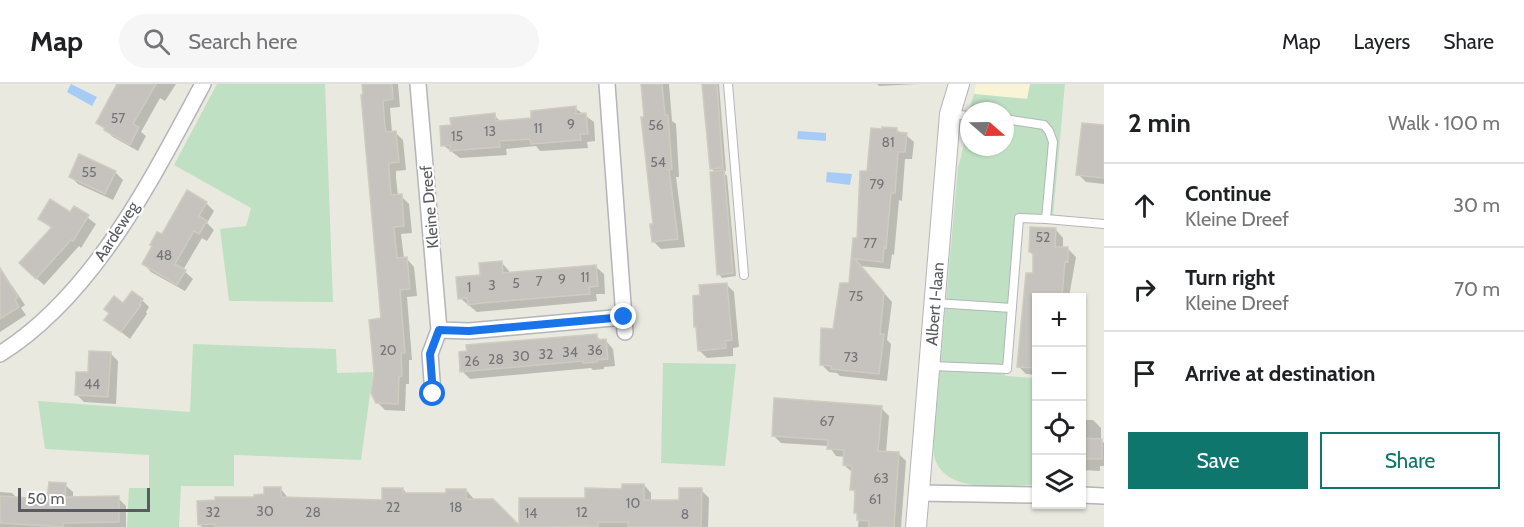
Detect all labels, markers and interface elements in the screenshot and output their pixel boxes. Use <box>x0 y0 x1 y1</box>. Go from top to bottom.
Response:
search box <box>119 14 539 68</box>
text: Map <box>30 24 83 58</box>
icon: search <box>140 25 173 58</box>
text: Search here <box>188 28 297 55</box>
text: Map <box>1282 29 1321 54</box>
text: Layers <box>1354 29 1410 54</box>
text: Share <box>1443 29 1494 54</box>
north arrow <box>960 102 1014 156</box>
text: 2 min <box>1128 107 1191 139</box>
house number: 57 <box>111 109 125 127</box>
text: Walk · 100 m <box>1388 111 1500 135</box>
house number: 9 <box>567 115 575 133</box>
house number: 56 <box>648 116 664 134</box>
house number: 11 <box>533 119 543 137</box>
house number: 13 <box>484 122 496 140</box>
house number: 15 <box>451 127 463 145</box>
house number: 81 <box>881 133 895 151</box>
house number: 54 <box>650 153 666 171</box>
house number: 55 <box>81 163 97 181</box>
street label: Kleine Dreef <box>416 164 443 249</box>
house number: 79 <box>870 175 885 193</box>
text: Continue <box>1185 180 1271 207</box>
icon: ahead <box>1128 189 1161 222</box>
text: 30 m <box>1453 193 1500 217</box>
street label: Aardeweg <box>90 197 143 265</box>
text: Kleine Dreef <box>1185 207 1289 231</box>
house number: 52 <box>1036 228 1050 246</box>
house number: 77 <box>863 234 877 252</box>
house number: 48 <box>156 246 172 264</box>
street label: Albert I-laan <box>922 261 948 346</box>
text: Turn right <box>1185 264 1275 291</box>
house number: 11 <box>580 268 590 286</box>
house number: 9 <box>558 270 566 288</box>
house number: 7 <box>535 272 543 290</box>
icon: right <box>1128 273 1161 306</box>
house number: 5 <box>512 274 520 292</box>
house number: 3 <box>488 276 496 294</box>
text: 70 m <box>1454 277 1500 301</box>
house number: 1 <box>467 278 471 296</box>
house number: 75 <box>849 287 863 305</box>
text: Kleine Dreef <box>1185 291 1289 315</box>
map controls <box>1032 293 1086 509</box>
button: + <box>1032 293 1086 347</box>
route end <box>610 303 636 329</box>
house number: 20 <box>379 341 397 359</box>
house number: 36 <box>587 341 603 359</box>
house number: 34 <box>562 343 578 361</box>
house number: 32 <box>539 345 553 363</box>
house number: 30 <box>512 347 530 365</box>
button: − <box>1032 347 1086 401</box>
house number: 73 <box>844 348 858 366</box>
house number: 28 <box>488 350 504 368</box>
house number: 26 <box>464 352 480 370</box>
icon: arrive <box>1128 357 1161 390</box>
text: Arrive at destination <box>1185 360 1375 387</box>
house number: 44 <box>84 375 100 393</box>
route start <box>419 380 445 406</box>
button: locate <box>1032 401 1086 455</box>
house number: 67 <box>820 412 834 430</box>
button: Save <box>1128 432 1308 489</box>
button: Share <box>1320 432 1500 489</box>
button: layers <box>1032 455 1086 509</box>
house number: 63 <box>873 469 889 487</box>
scale bar <box>18 485 150 512</box>
text: 50 m <box>27 489 64 508</box>
house number: 61 <box>869 490 881 508</box>
house number: 10 <box>626 494 640 512</box>
house number: 22 <box>386 498 400 516</box>
house number: 18 <box>449 498 463 516</box>
house number: 30 <box>256 502 274 520</box>
house number: 32 <box>206 503 220 521</box>
house number: 28 <box>305 503 321 521</box>
house number: 12 <box>576 503 588 521</box>
house number: 14 <box>525 504 537 522</box>
house number: 8 <box>681 505 689 523</box>

